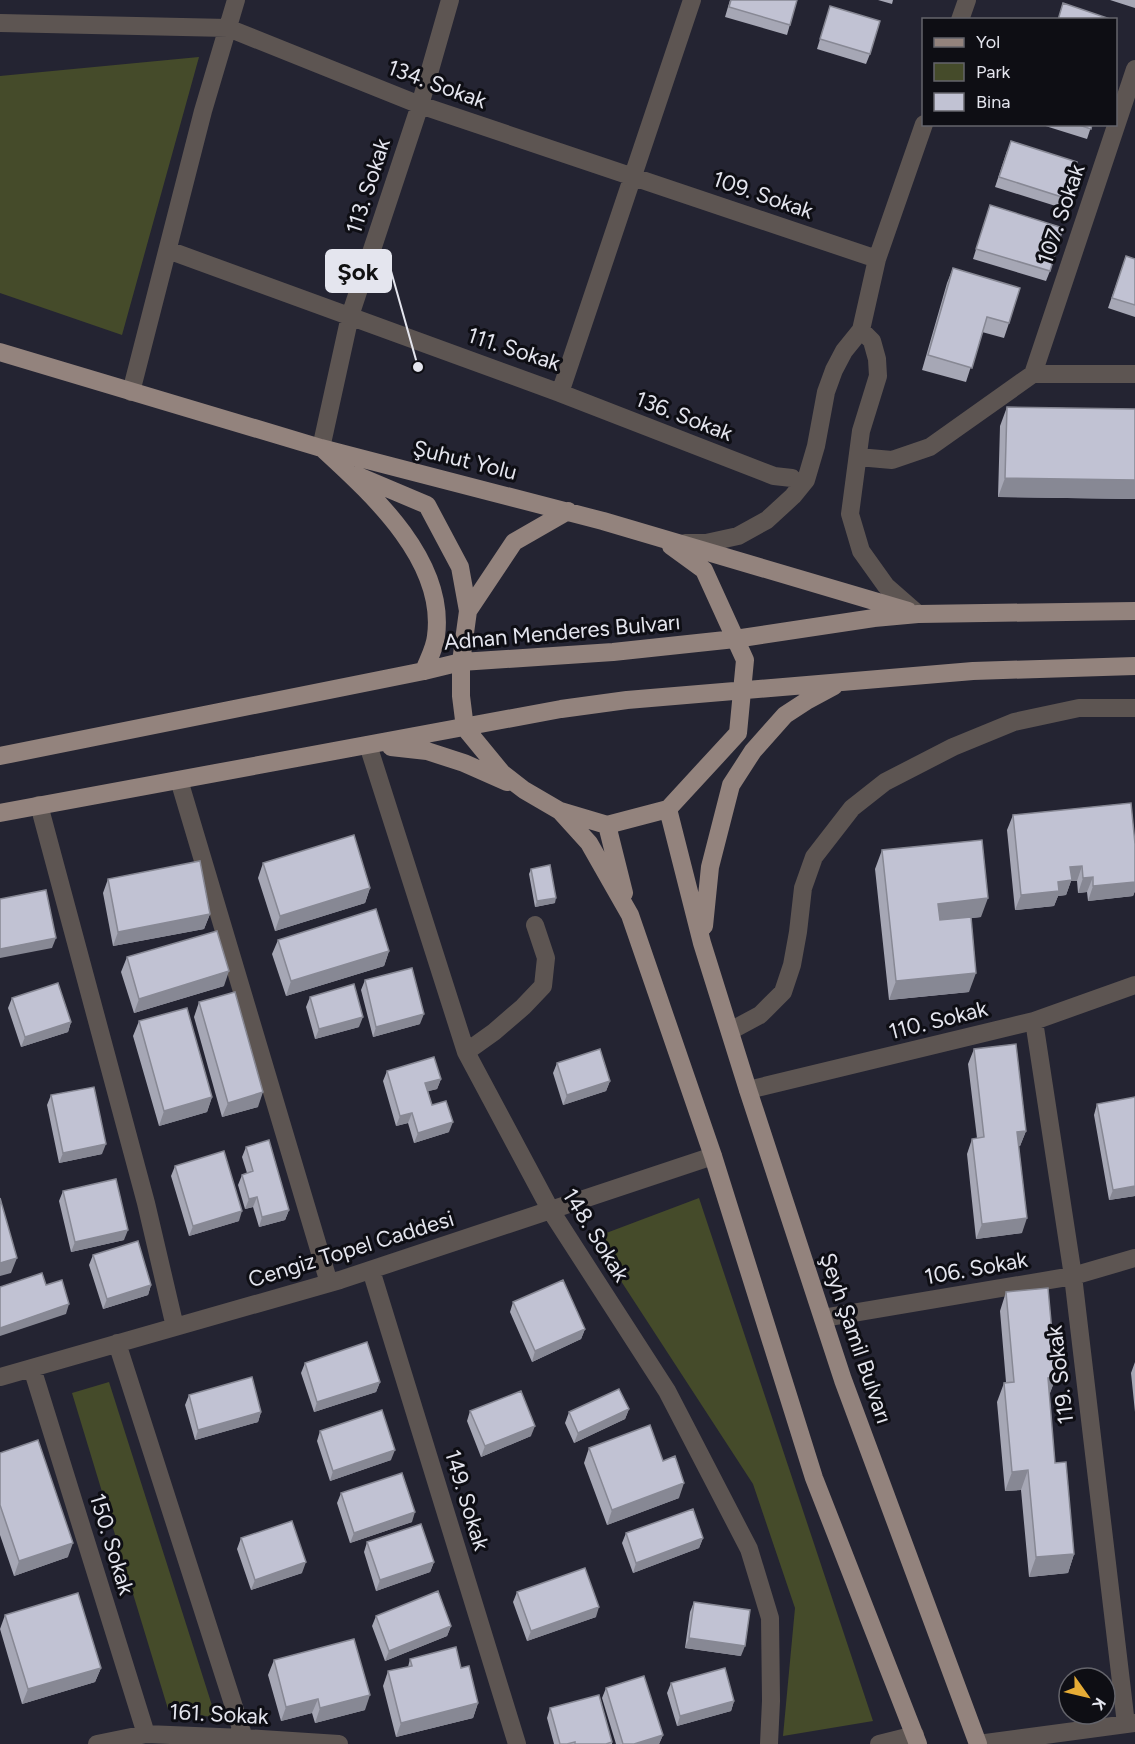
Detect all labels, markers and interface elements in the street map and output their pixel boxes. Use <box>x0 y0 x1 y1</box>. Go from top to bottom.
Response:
legend <box>922 18 1117 126</box>
text: Yol <box>976 31 1000 53</box>
street label: 134. Sokak <box>384 54 490 114</box>
text: Park <box>976 61 1011 83</box>
text: Bina <box>976 91 1010 113</box>
street label: 113. Sokak <box>340 135 396 237</box>
street label: 107. Sokak <box>1031 160 1091 267</box>
street label: 109. Sokak <box>709 165 817 225</box>
callout: Şok <box>326 250 391 292</box>
text: Şok <box>337 257 379 286</box>
street label: 111. Sokak <box>464 321 564 377</box>
street label: 136. Sokak <box>631 385 737 447</box>
street label: Şuhut Yolu <box>410 434 520 486</box>
street label: Adnan Menderes Bulvarı <box>443 608 681 656</box>
street label: 110. Sokak <box>886 995 991 1045</box>
street label: 148. Sokak <box>557 1183 635 1287</box>
street label: Cengiz Topel Caddesi <box>245 1205 457 1293</box>
street label: 106. Sokak <box>922 1246 1030 1290</box>
street label: Şeyh Şamil Bulvarı <box>814 1249 898 1427</box>
street label: 119. Sokak <box>1041 1324 1079 1426</box>
street label: 149. Sokak <box>439 1446 495 1554</box>
street label: 150. Sokak <box>84 1490 140 1598</box>
north arrow <box>1057 1666 1117 1726</box>
text: K <box>1088 1694 1110 1714</box>
street label: 161. Sokak <box>169 1698 270 1730</box>

